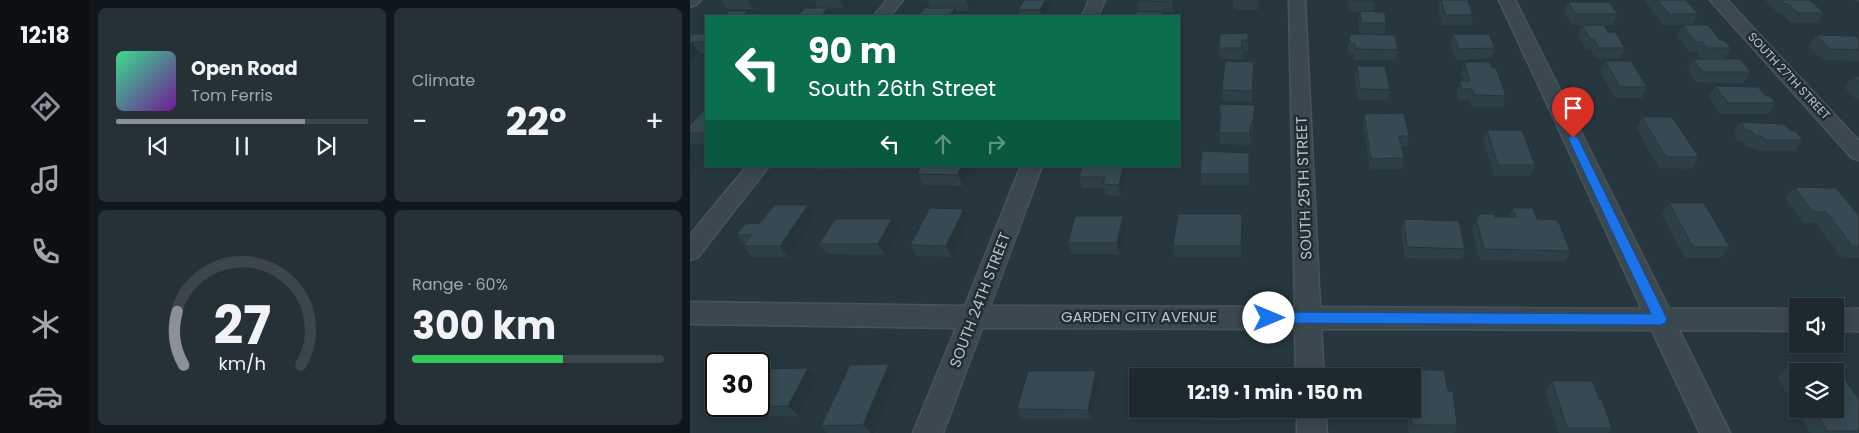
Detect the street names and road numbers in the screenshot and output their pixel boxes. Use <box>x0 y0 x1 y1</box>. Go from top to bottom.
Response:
street label: SOUTH 27TH STREET <box>1744 28 1835 123</box>
street label: SOUTH 25TH STREET <box>1291 116 1316 260</box>
street label: SOUTH 24TH STREET <box>944 229 1015 370</box>
street label: GARDEN CITY AVENUE <box>1061 306 1217 327</box>

